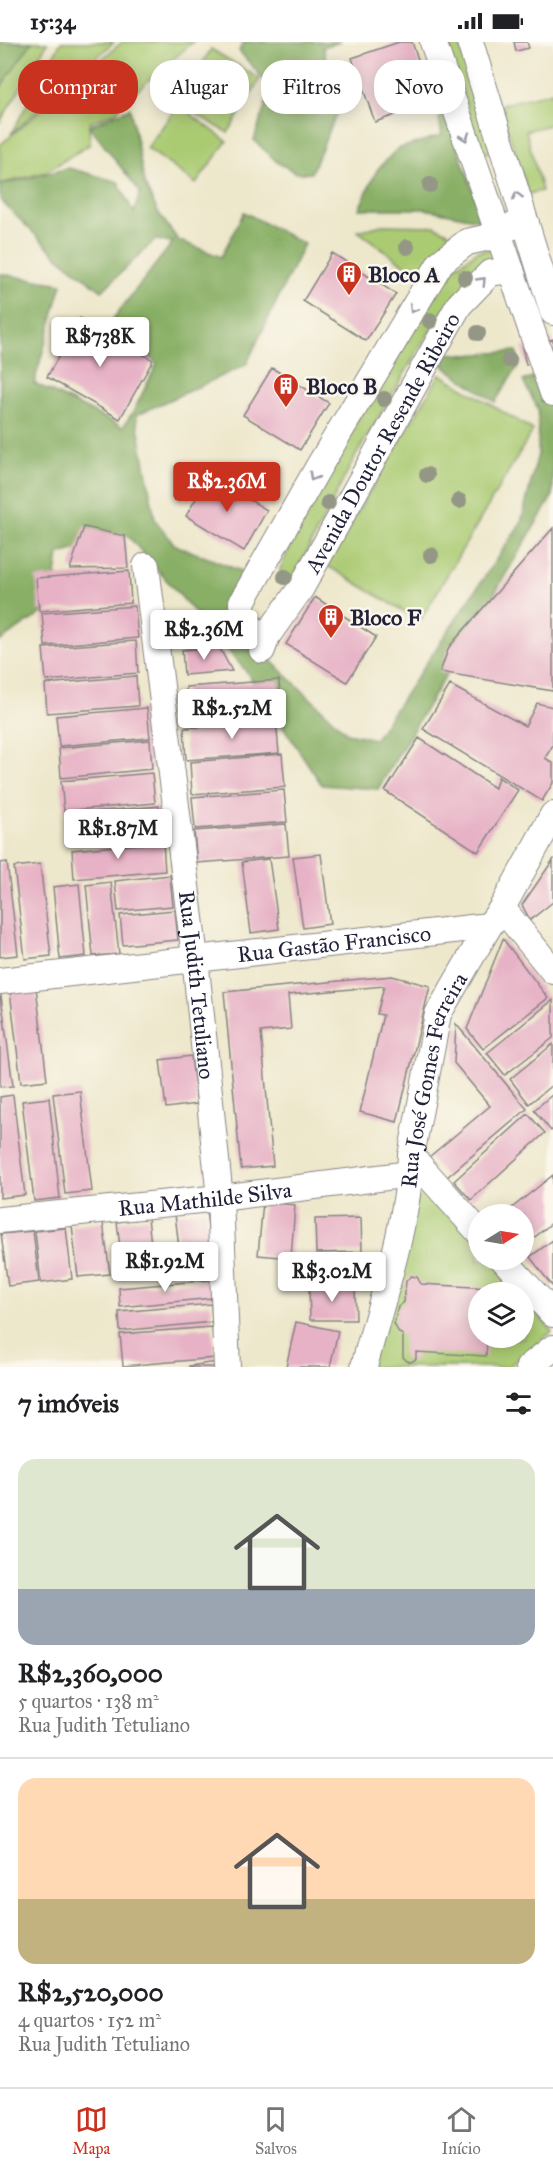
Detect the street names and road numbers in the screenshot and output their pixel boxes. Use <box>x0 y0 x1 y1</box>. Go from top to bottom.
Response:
street label: Avenida Doutor Resende Ribeiro <box>298 308 466 579</box>
street label: Rua Judith Tetuliano <box>173 889 221 1080</box>
street label: Rua Gastão Francisco <box>236 919 432 968</box>
street label: Rua José Gomes Ferreira <box>395 967 473 1189</box>
street label: Rua Mathilde Silva <box>117 1175 294 1222</box>

